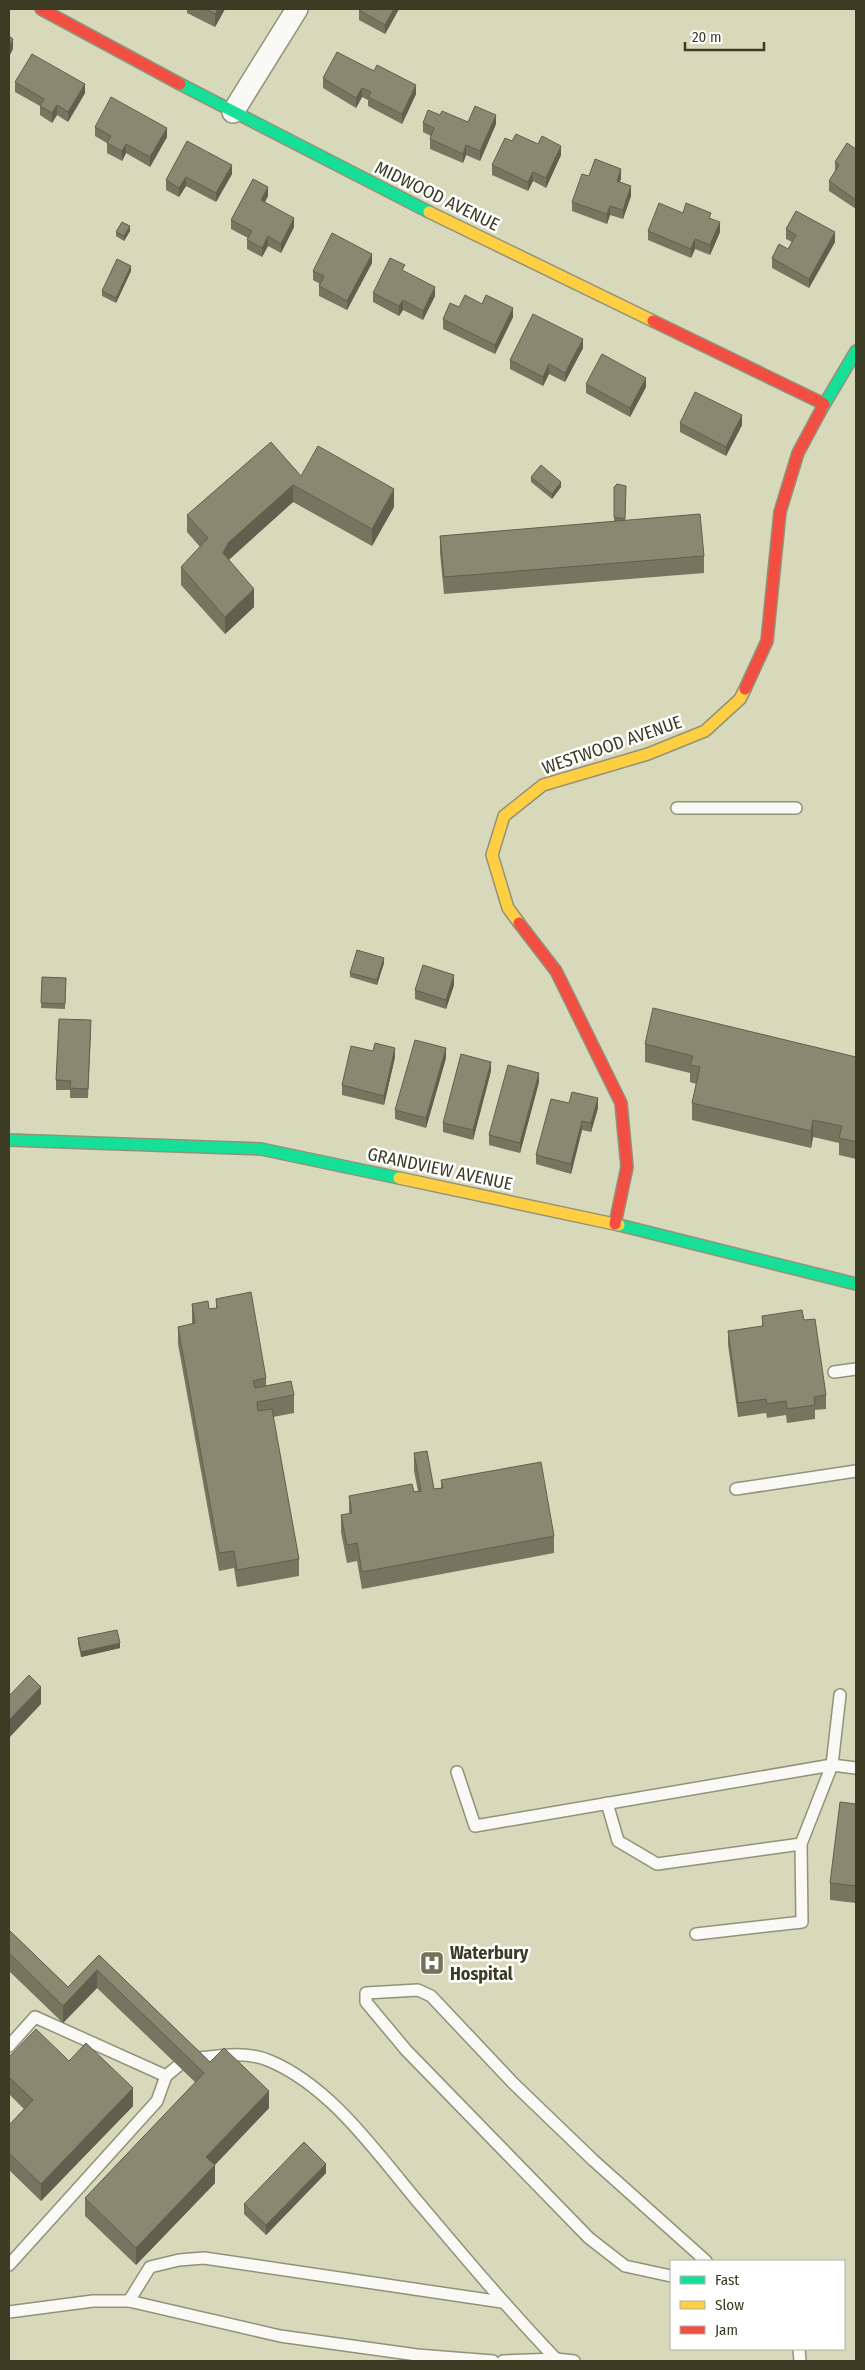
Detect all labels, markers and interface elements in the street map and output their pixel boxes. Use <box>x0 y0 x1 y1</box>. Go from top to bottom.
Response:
scale bar <box>685 20 764 52</box>
text: 20 m <box>692 28 722 46</box>
street label: MIDWOOD AVENUE <box>371 156 503 236</box>
street label: WESTWOOD AVENUE <box>539 711 685 779</box>
street label: GRANDVIEW AVENUE <box>365 1143 515 1195</box>
place label: Waterbury Hospital <box>450 1942 529 1985</box>
hospital icon: Waterbury Hospital <box>419 1950 445 1976</box>
legend <box>670 2260 845 2350</box>
text: Fast <box>715 2271 739 2289</box>
text: Slow <box>715 2296 744 2314</box>
text: Jam <box>715 2321 738 2339</box>

